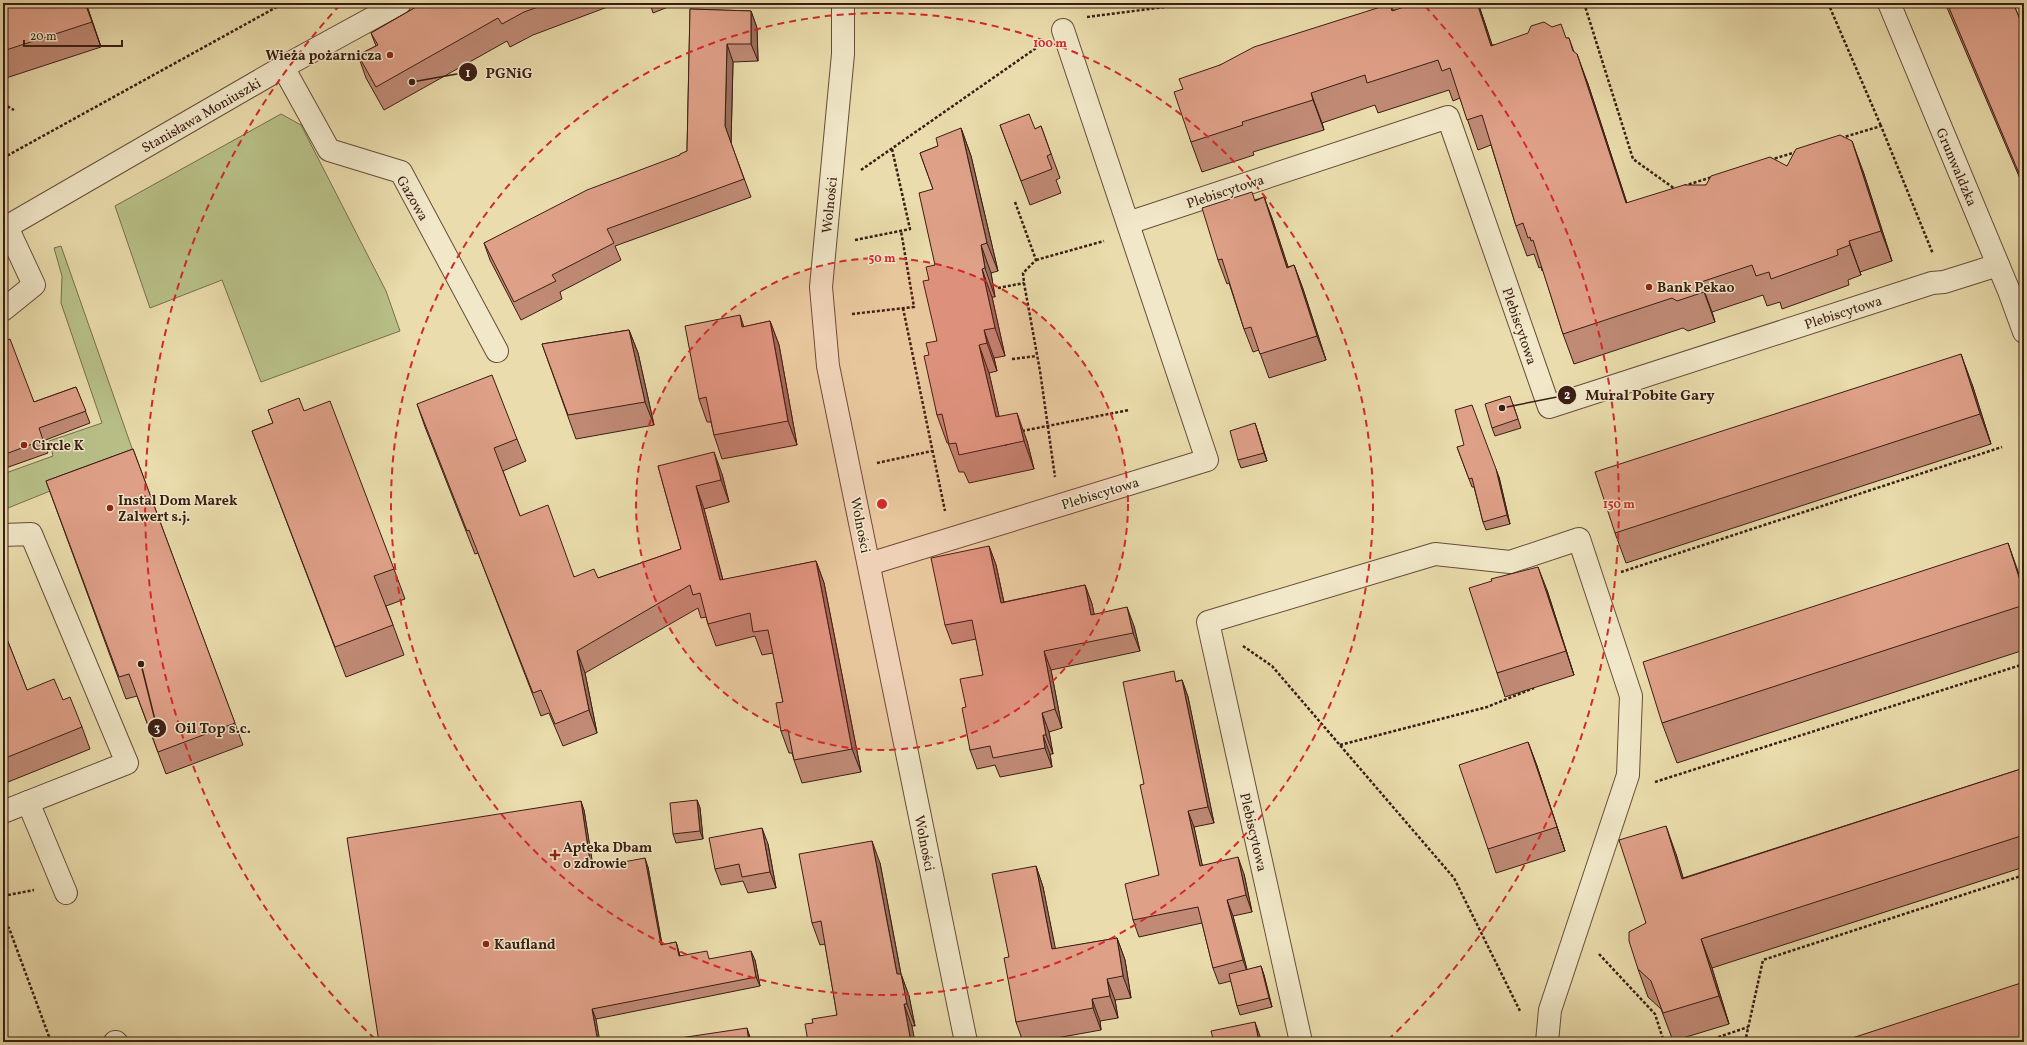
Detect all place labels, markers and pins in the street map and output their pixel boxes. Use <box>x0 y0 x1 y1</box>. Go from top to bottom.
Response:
place label: Wieża pożarnicza <box>266 47 382 66</box>
marker: Wieża pożarnicza <box>385 50 395 60</box>
callout: PGNiG <box>458 59 541 86</box>
place label: Bank Pekao <box>1657 279 1735 298</box>
marker: Bank Pekao <box>1644 282 1654 292</box>
callout: Mural Pobite Gary <box>1557 382 1723 409</box>
place label: Circle K <box>32 437 84 456</box>
marker: Circle K <box>19 440 29 450</box>
place label: Instal Dom Marek Zalwert s.j. <box>118 492 238 527</box>
centre of rings <box>875 497 889 511</box>
marker: Instal Dom Marek Zalwert s.j. <box>105 503 115 513</box>
callout: Oil Top s.c. <box>147 714 259 741</box>
place label: Apteka Dbam o zdrowie <box>563 839 653 874</box>
marker: Apteka Dbam o zdrowie <box>550 850 560 860</box>
place label: Kaufland <box>494 936 556 955</box>
marker: Kaufland <box>481 939 491 949</box>

